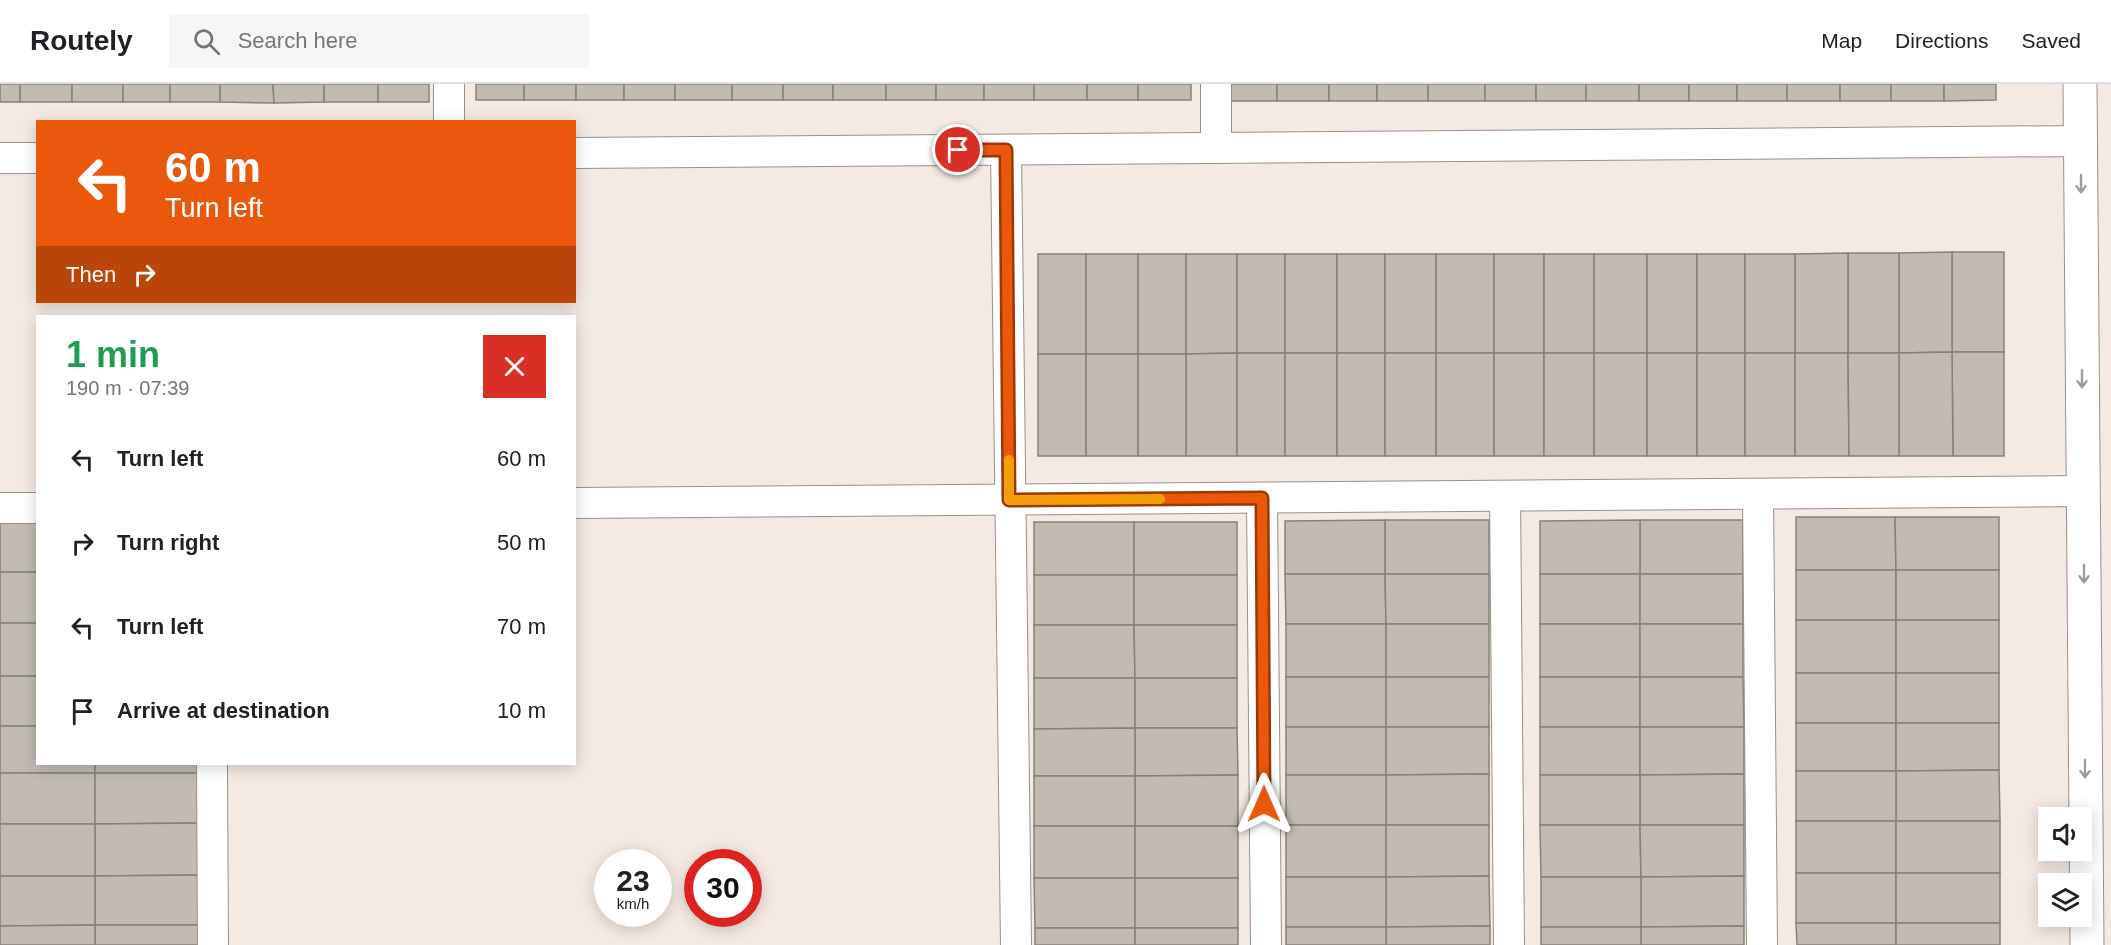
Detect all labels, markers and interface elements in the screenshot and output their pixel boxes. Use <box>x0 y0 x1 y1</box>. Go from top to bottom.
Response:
search box <box>169 14 589 68</box>
text: Routely <box>30 25 133 56</box>
icon: search <box>190 25 223 58</box>
text: Search here <box>238 28 358 53</box>
text: Map <box>1821 29 1862 52</box>
text: Directions <box>1895 29 1988 52</box>
text: Saved <box>2021 29 2081 52</box>
pin <box>932 124 983 175</box>
icon: arrive <box>941 133 974 166</box>
icon: left <box>66 144 144 222</box>
text: 60 m <box>165 144 261 191</box>
one-way arrow <box>2075 174 2087 194</box>
text: Turn left <box>165 193 263 223</box>
icon: right <box>128 258 161 291</box>
text: Then <box>66 262 116 287</box>
text: 1 min <box>66 334 160 375</box>
button: close <box>483 335 546 398</box>
one-way arrow <box>2076 369 2088 389</box>
text: 190 m · 07:39 <box>66 377 189 399</box>
icon: left <box>66 443 99 476</box>
text: Turn left <box>117 446 203 471</box>
text: 60 m <box>497 446 546 471</box>
icon: right <box>66 527 99 560</box>
text: Turn right <box>117 530 219 555</box>
text: 50 m <box>497 530 546 555</box>
one-way arrow <box>2078 564 2090 584</box>
icon: left <box>66 611 99 644</box>
text: Turn left <box>117 614 203 639</box>
text: 70 m <box>497 614 546 639</box>
icon: arrive <box>66 695 99 728</box>
text: Arrive at destination <box>117 698 330 723</box>
text: 10 m <box>497 698 546 723</box>
one-way arrow <box>2079 759 2091 779</box>
position arrow <box>1232 772 1296 836</box>
map controls <box>2038 807 2092 927</box>
button: sound <box>2038 807 2092 861</box>
speed limit sign: 30 <box>684 849 762 927</box>
text: 23 <box>616 864 650 897</box>
button: layers <box>2038 873 2092 927</box>
text: km/h <box>617 895 649 912</box>

